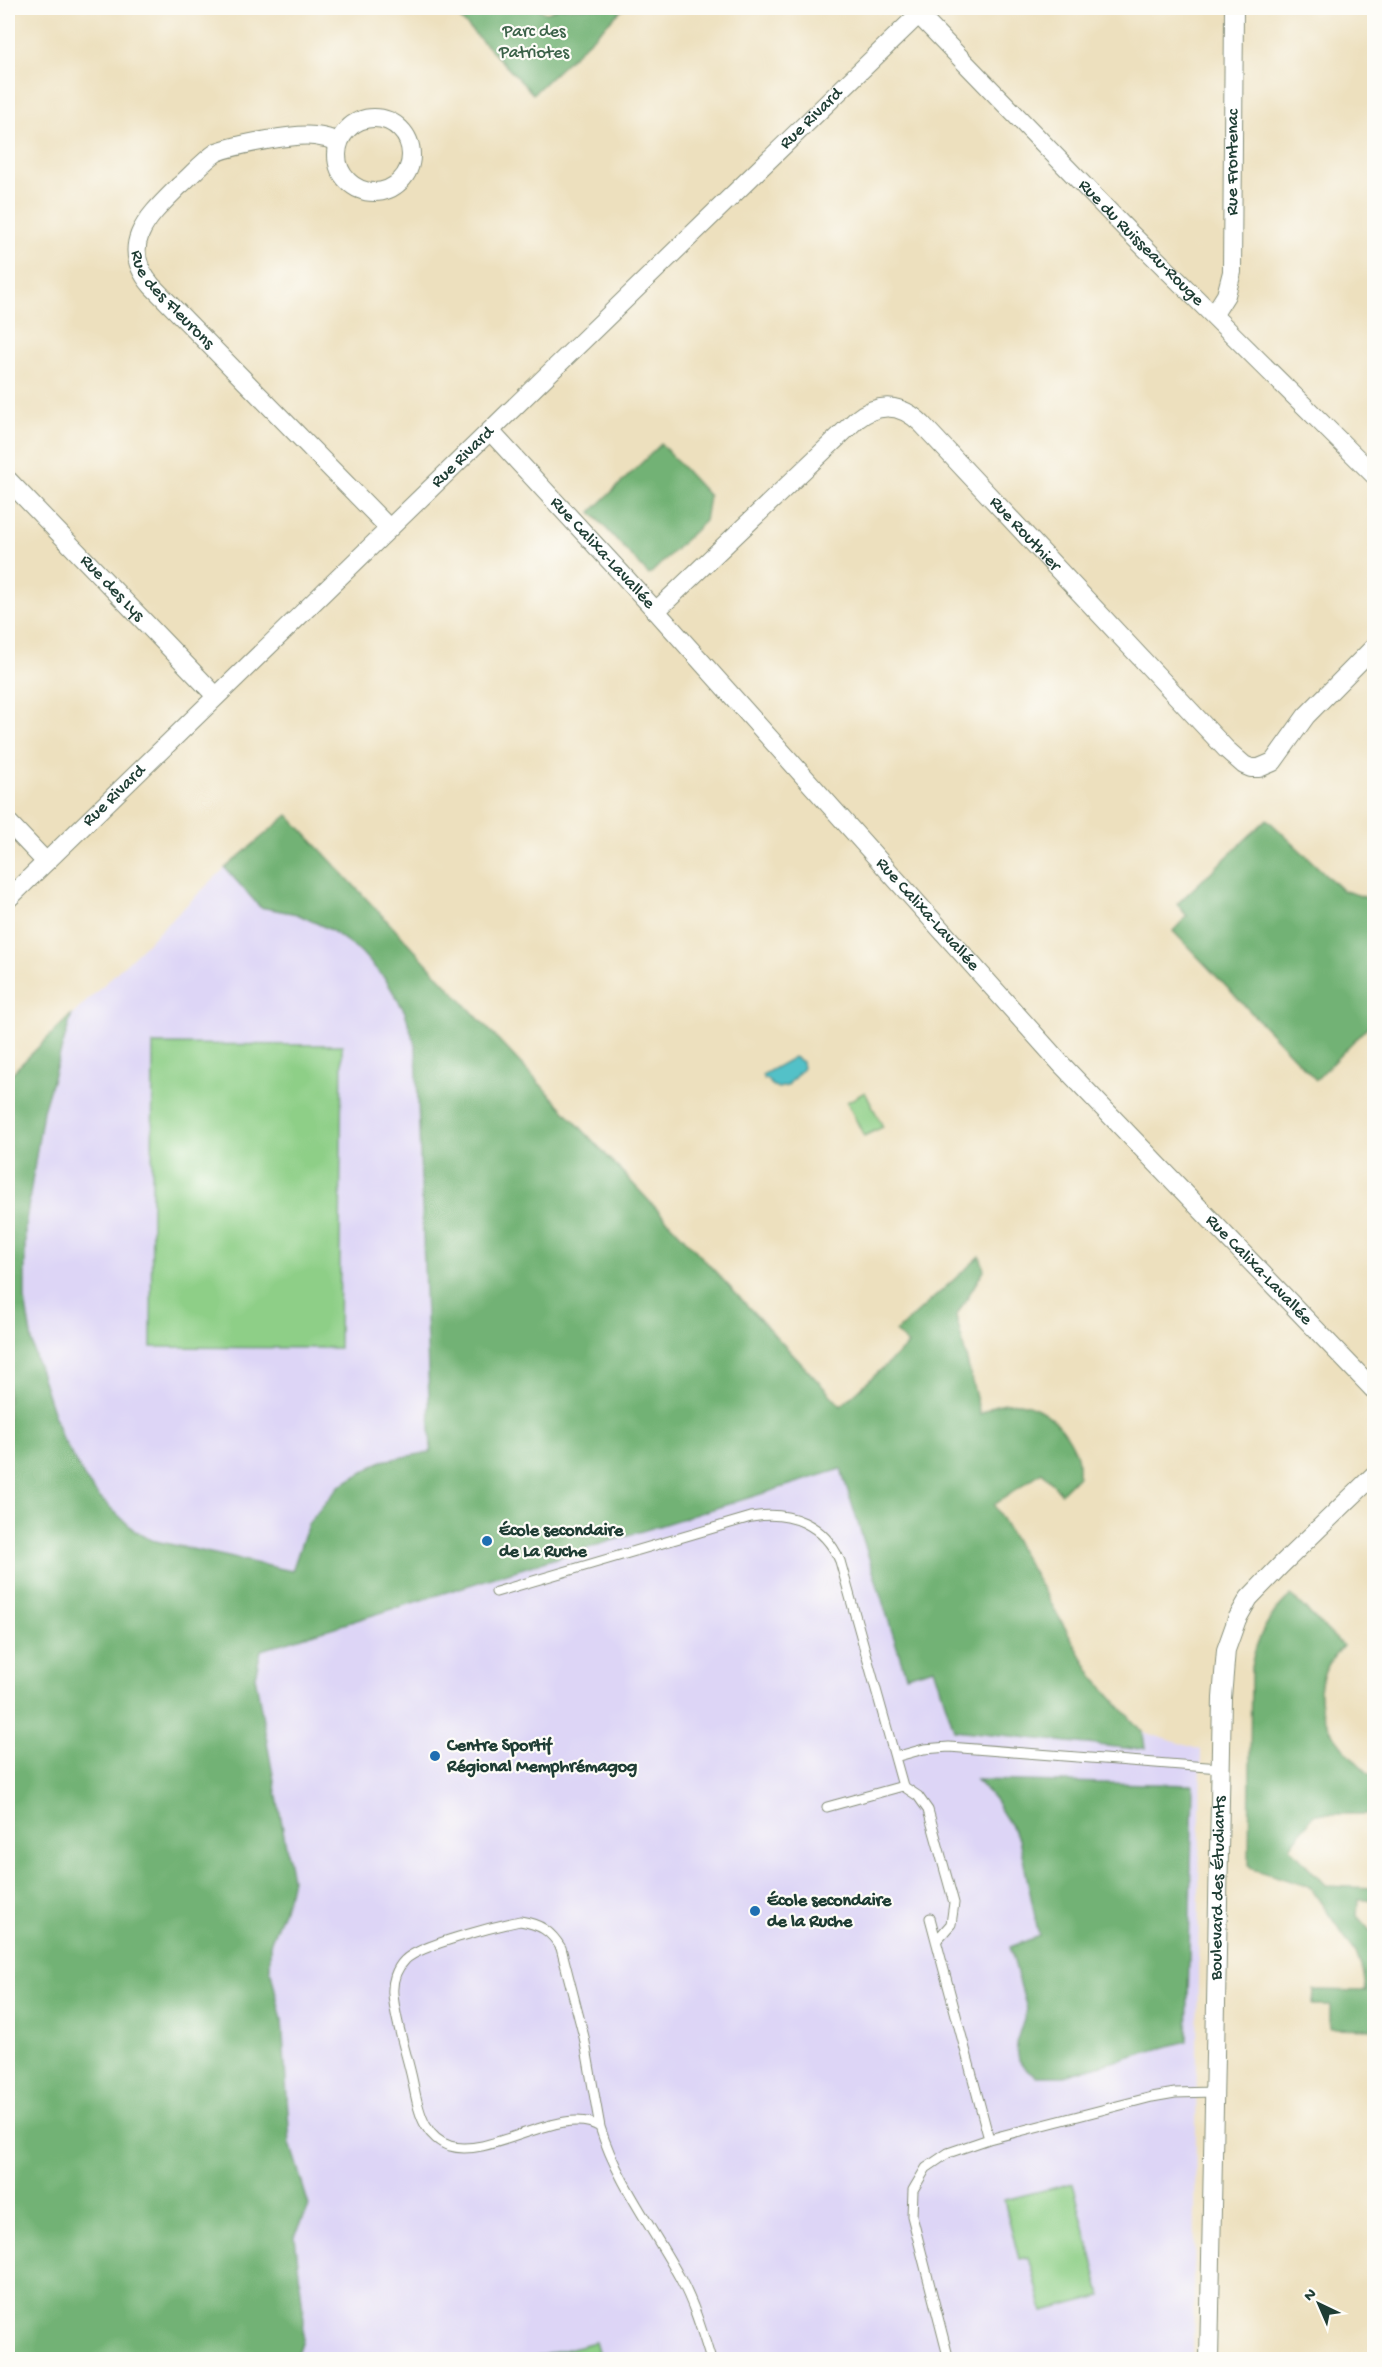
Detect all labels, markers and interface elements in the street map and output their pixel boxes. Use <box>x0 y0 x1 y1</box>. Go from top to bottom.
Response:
park label: Parc des Patriotes <box>498 22 570 64</box>
street label: Rue Rivard <box>775 82 848 154</box>
street label: Rue Frontenac <box>1222 108 1244 215</box>
street label: Rue du Ruisseau-Rouge <box>1074 175 1209 311</box>
street label: Rue des Fleurons <box>126 249 220 355</box>
street label: Rue Rivard <box>427 421 500 493</box>
street label: Rue Routhier <box>985 492 1066 577</box>
street label: Rue Calixa-Lavallée <box>546 493 660 614</box>
street label: Rue des Lys <box>75 550 150 627</box>
street label: Rue Rivard <box>78 760 151 831</box>
street label: Rue Calixa-Lavallée <box>871 853 984 976</box>
street label: Rue Calixa-Lavallée <box>1201 1210 1317 1330</box>
place label: École secondaire de La Ruche <box>499 1520 624 1563</box>
marker: École secondaire de La Ruche <box>480 1534 494 1548</box>
place label: Centre Sportif Régional Memphrémagog <box>446 1736 637 1778</box>
marker: Centre Sportif Régional Memphrémagog <box>428 1749 442 1763</box>
street label: Boulevard des Étudiants <box>1206 1794 1231 1981</box>
place label: École secondaire de la Ruche <box>767 1890 892 1933</box>
marker: École secondaire de la Ruche <box>748 1904 762 1918</box>
north arrow <box>1289 2274 1349 2334</box>
text: N <box>1301 2285 1322 2306</box>

